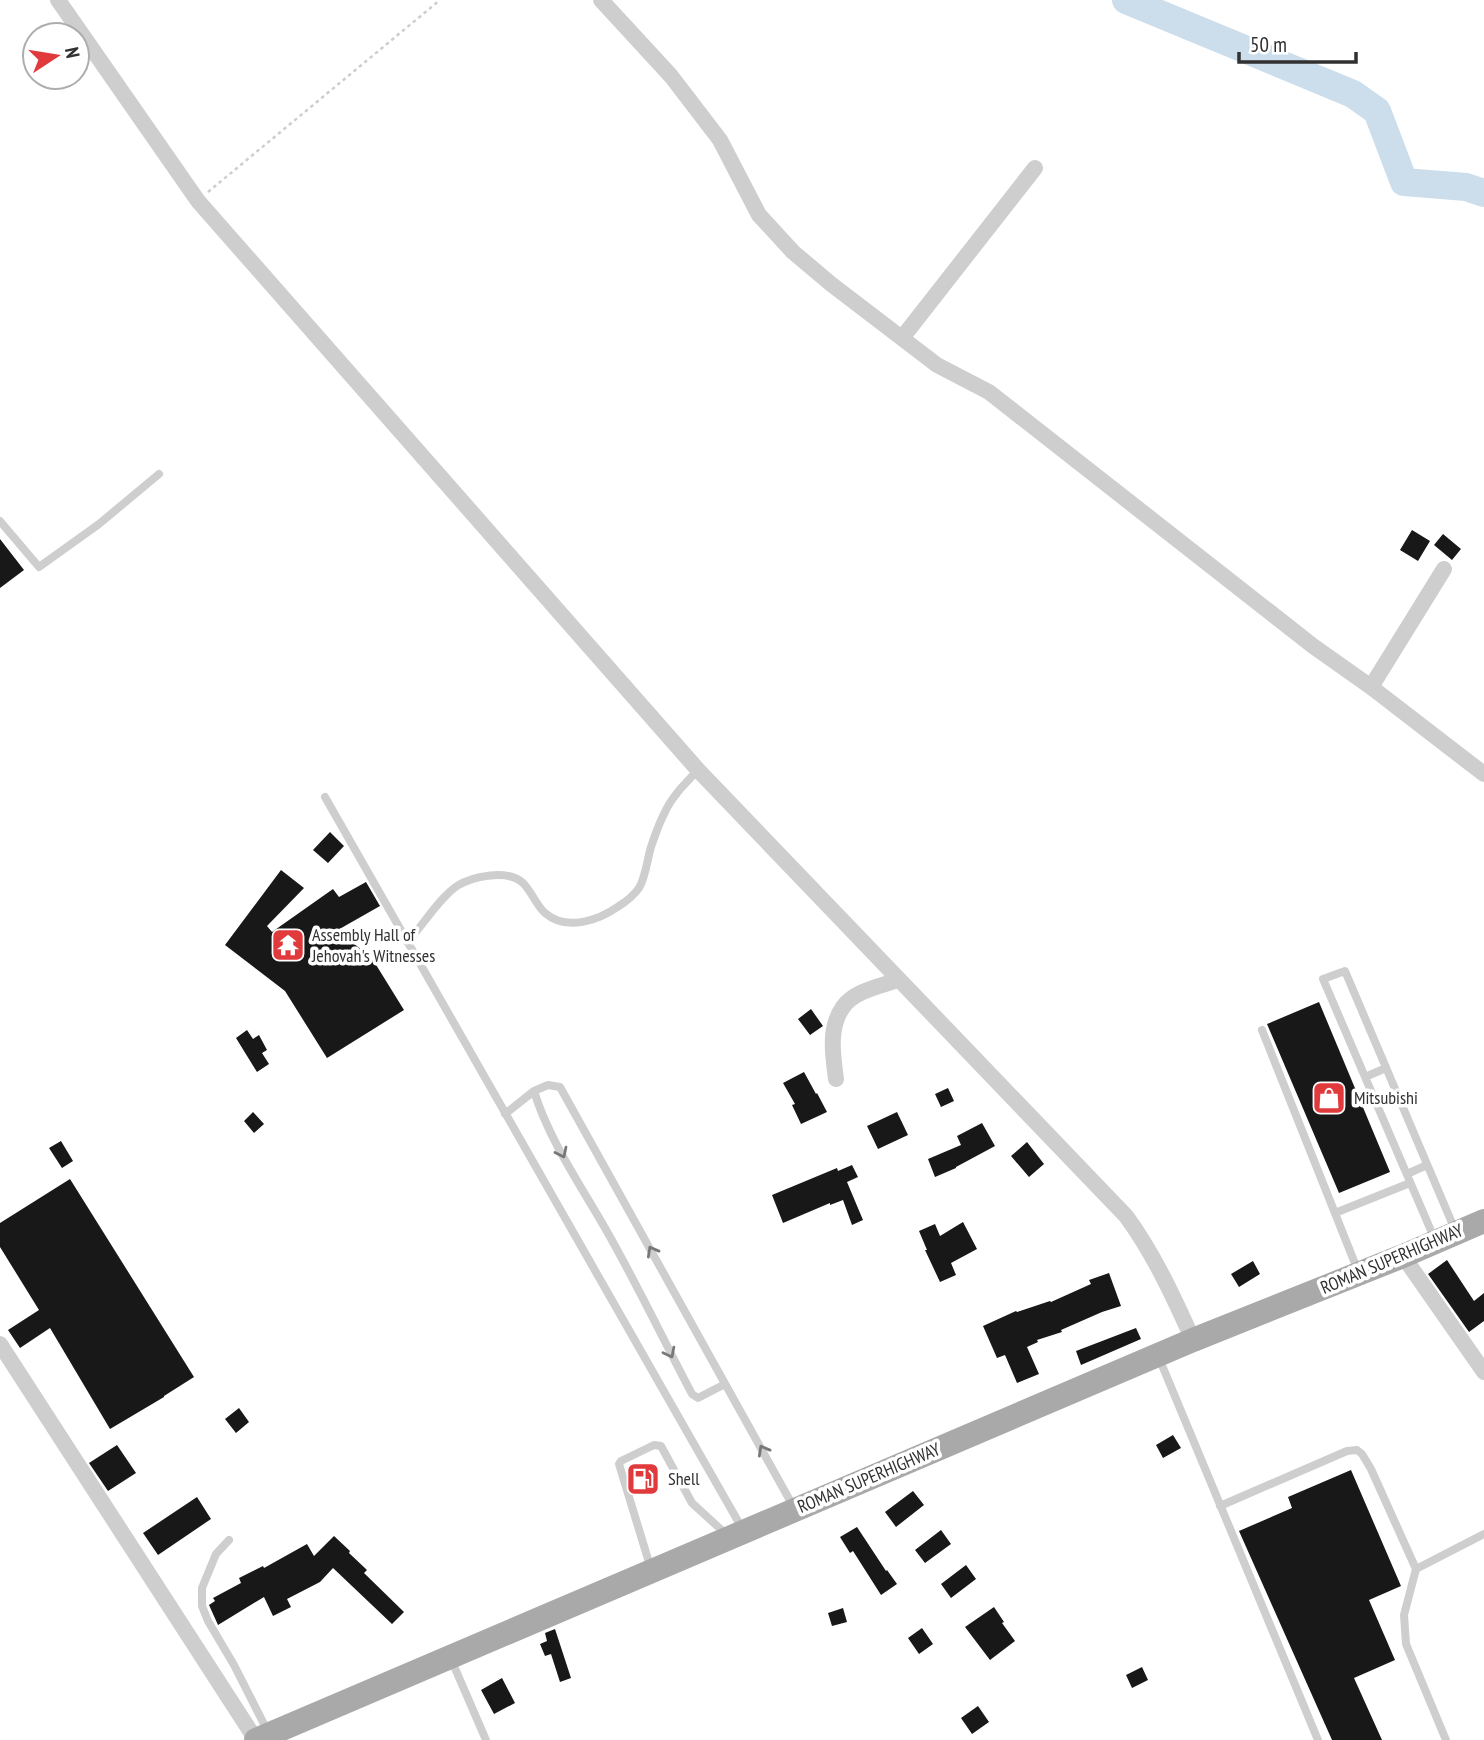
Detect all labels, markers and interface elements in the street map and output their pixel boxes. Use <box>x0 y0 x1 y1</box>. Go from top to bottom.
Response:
north arrow <box>21 21 91 91</box>
scale bar <box>1239 21 1356 65</box>
text: 50 m <box>1250 31 1287 58</box>
text: N <box>60 45 85 60</box>
place label: Assembly Hall of Jehovah's Witnesses <box>311 923 435 967</box>
temple icon: Assembly Hall of Jehovah's Witnesses <box>269 926 307 964</box>
shop icon: Mitsubishi <box>1310 1079 1348 1117</box>
place label: Mitsubishi <box>1354 1086 1418 1109</box>
one-way arrow <box>554 1146 568 1158</box>
street label: ROMAN SUPERHIGHWAY <box>1317 1218 1467 1299</box>
one-way arrow <box>647 1246 660 1259</box>
one-way arrow <box>662 1346 676 1358</box>
street label: ROMAN SUPERHIGHWAY <box>794 1437 944 1518</box>
one-way arrow <box>758 1444 771 1457</box>
fuel station icon: Shell <box>624 1460 662 1498</box>
place label: Shell <box>668 1467 700 1490</box>

